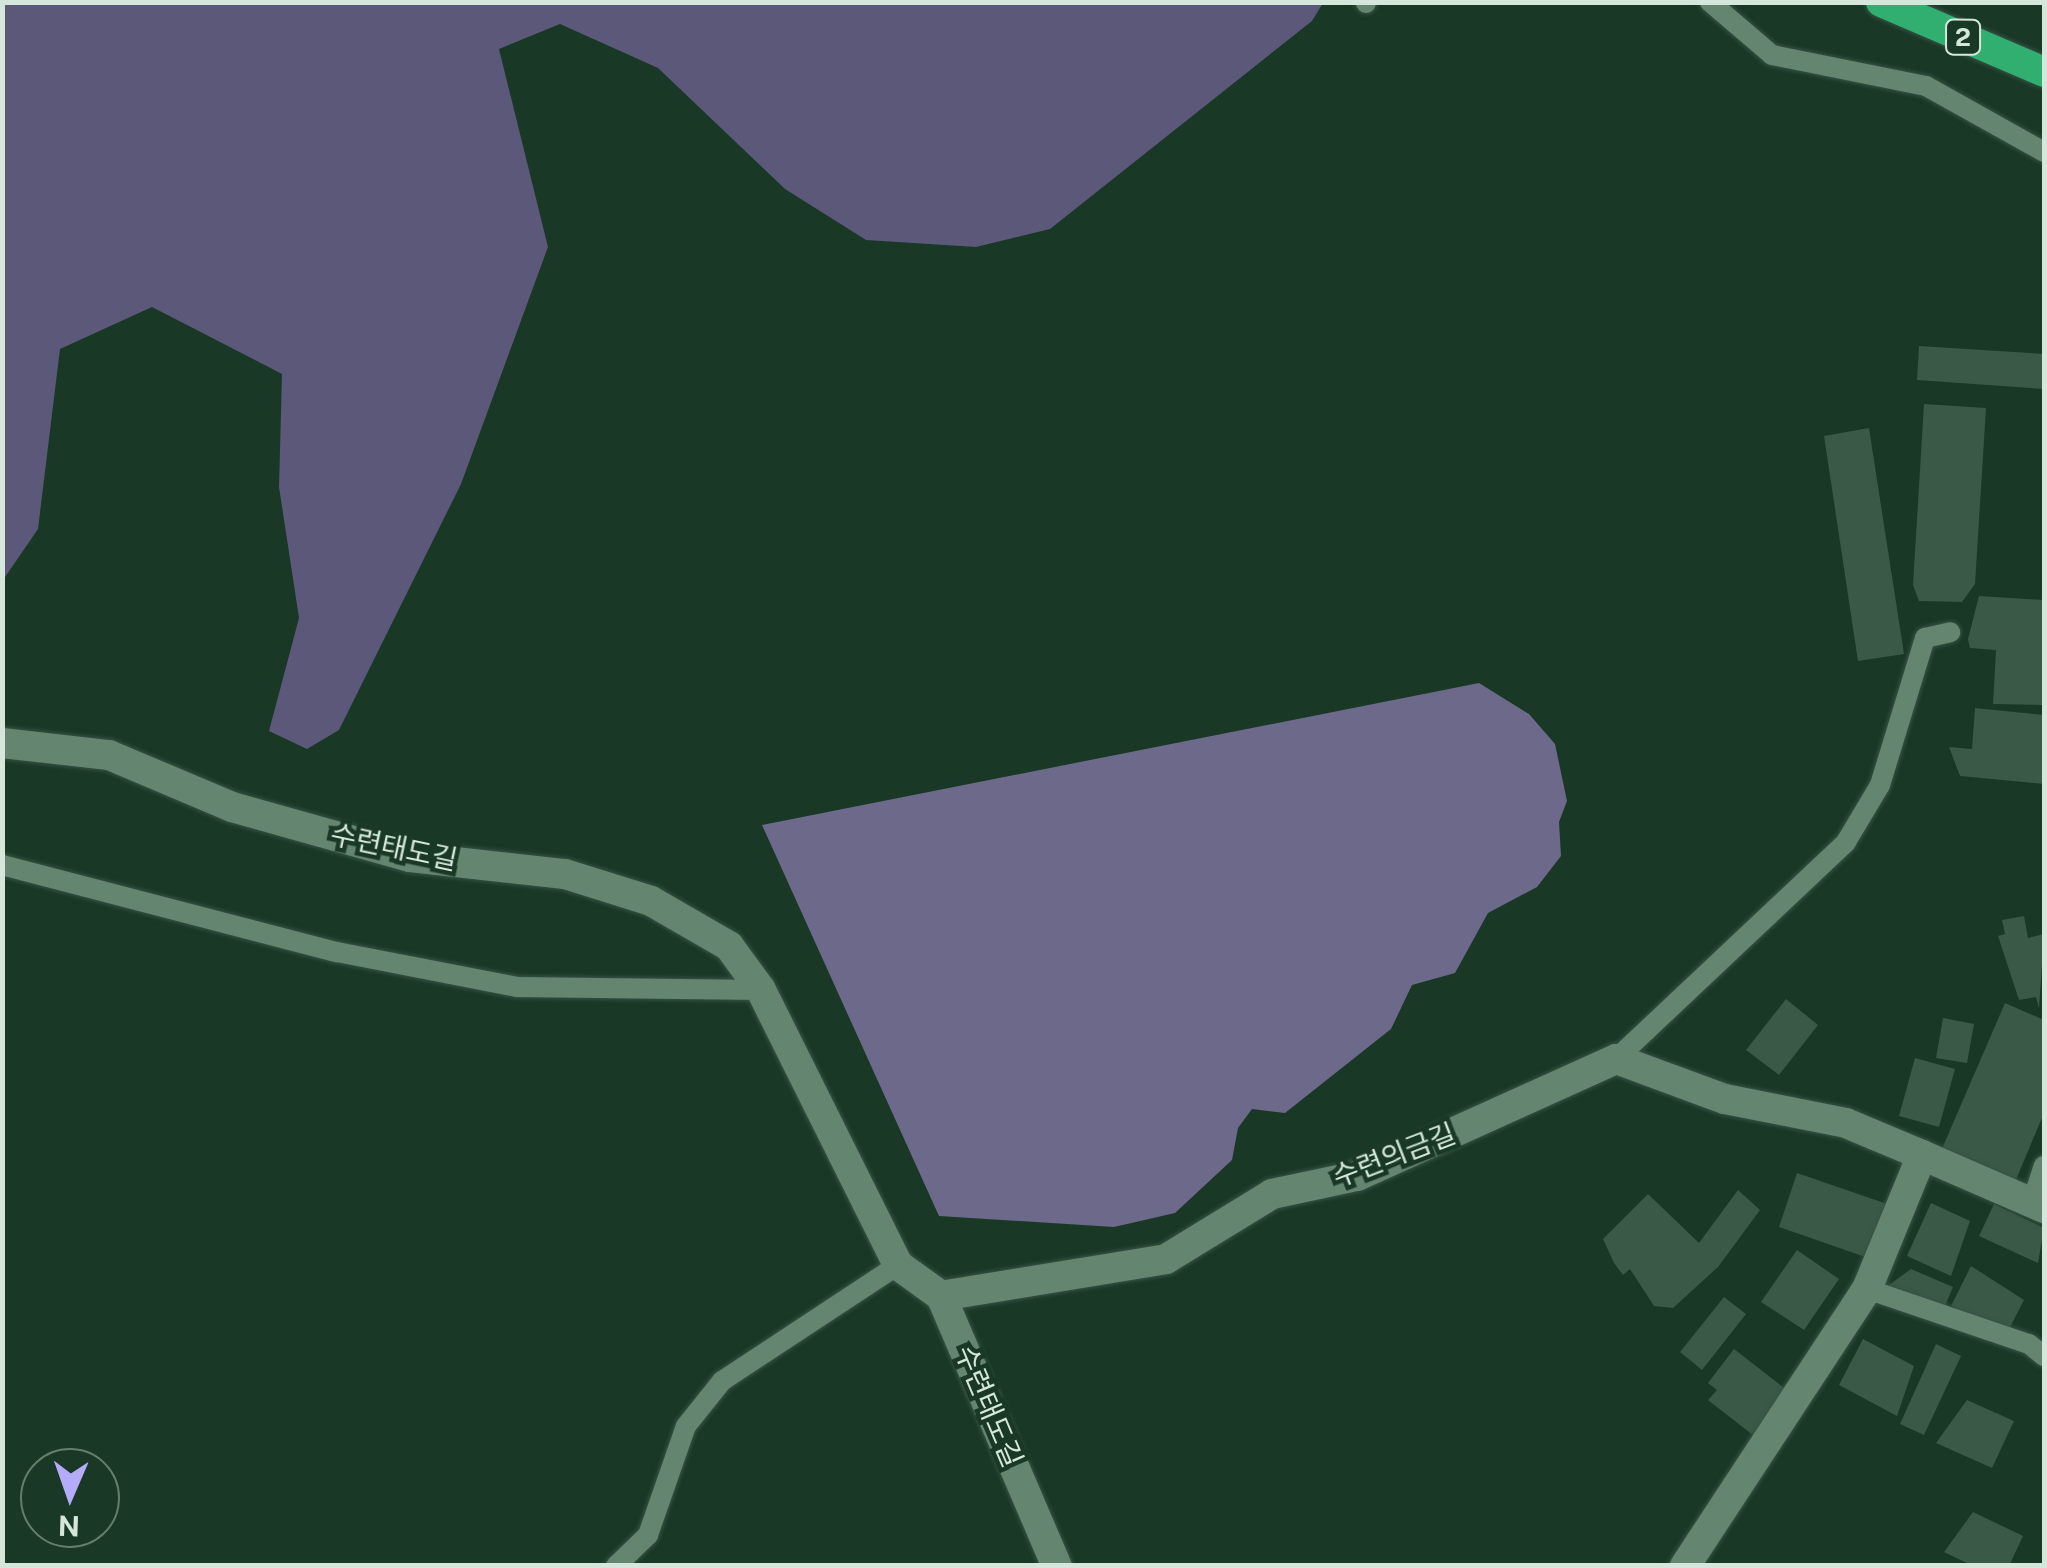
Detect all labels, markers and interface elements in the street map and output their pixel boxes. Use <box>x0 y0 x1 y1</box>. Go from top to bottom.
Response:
road number: 2 <box>1943 17 1983 57</box>
street label: 수련태도길 <box>328 817 460 877</box>
street label: 수련의금길 <box>1328 1116 1460 1194</box>
street label: 수련태도길 <box>948 1340 1030 1472</box>
north arrow <box>20 1448 120 1548</box>
text: N <box>57 1510 81 1543</box>

